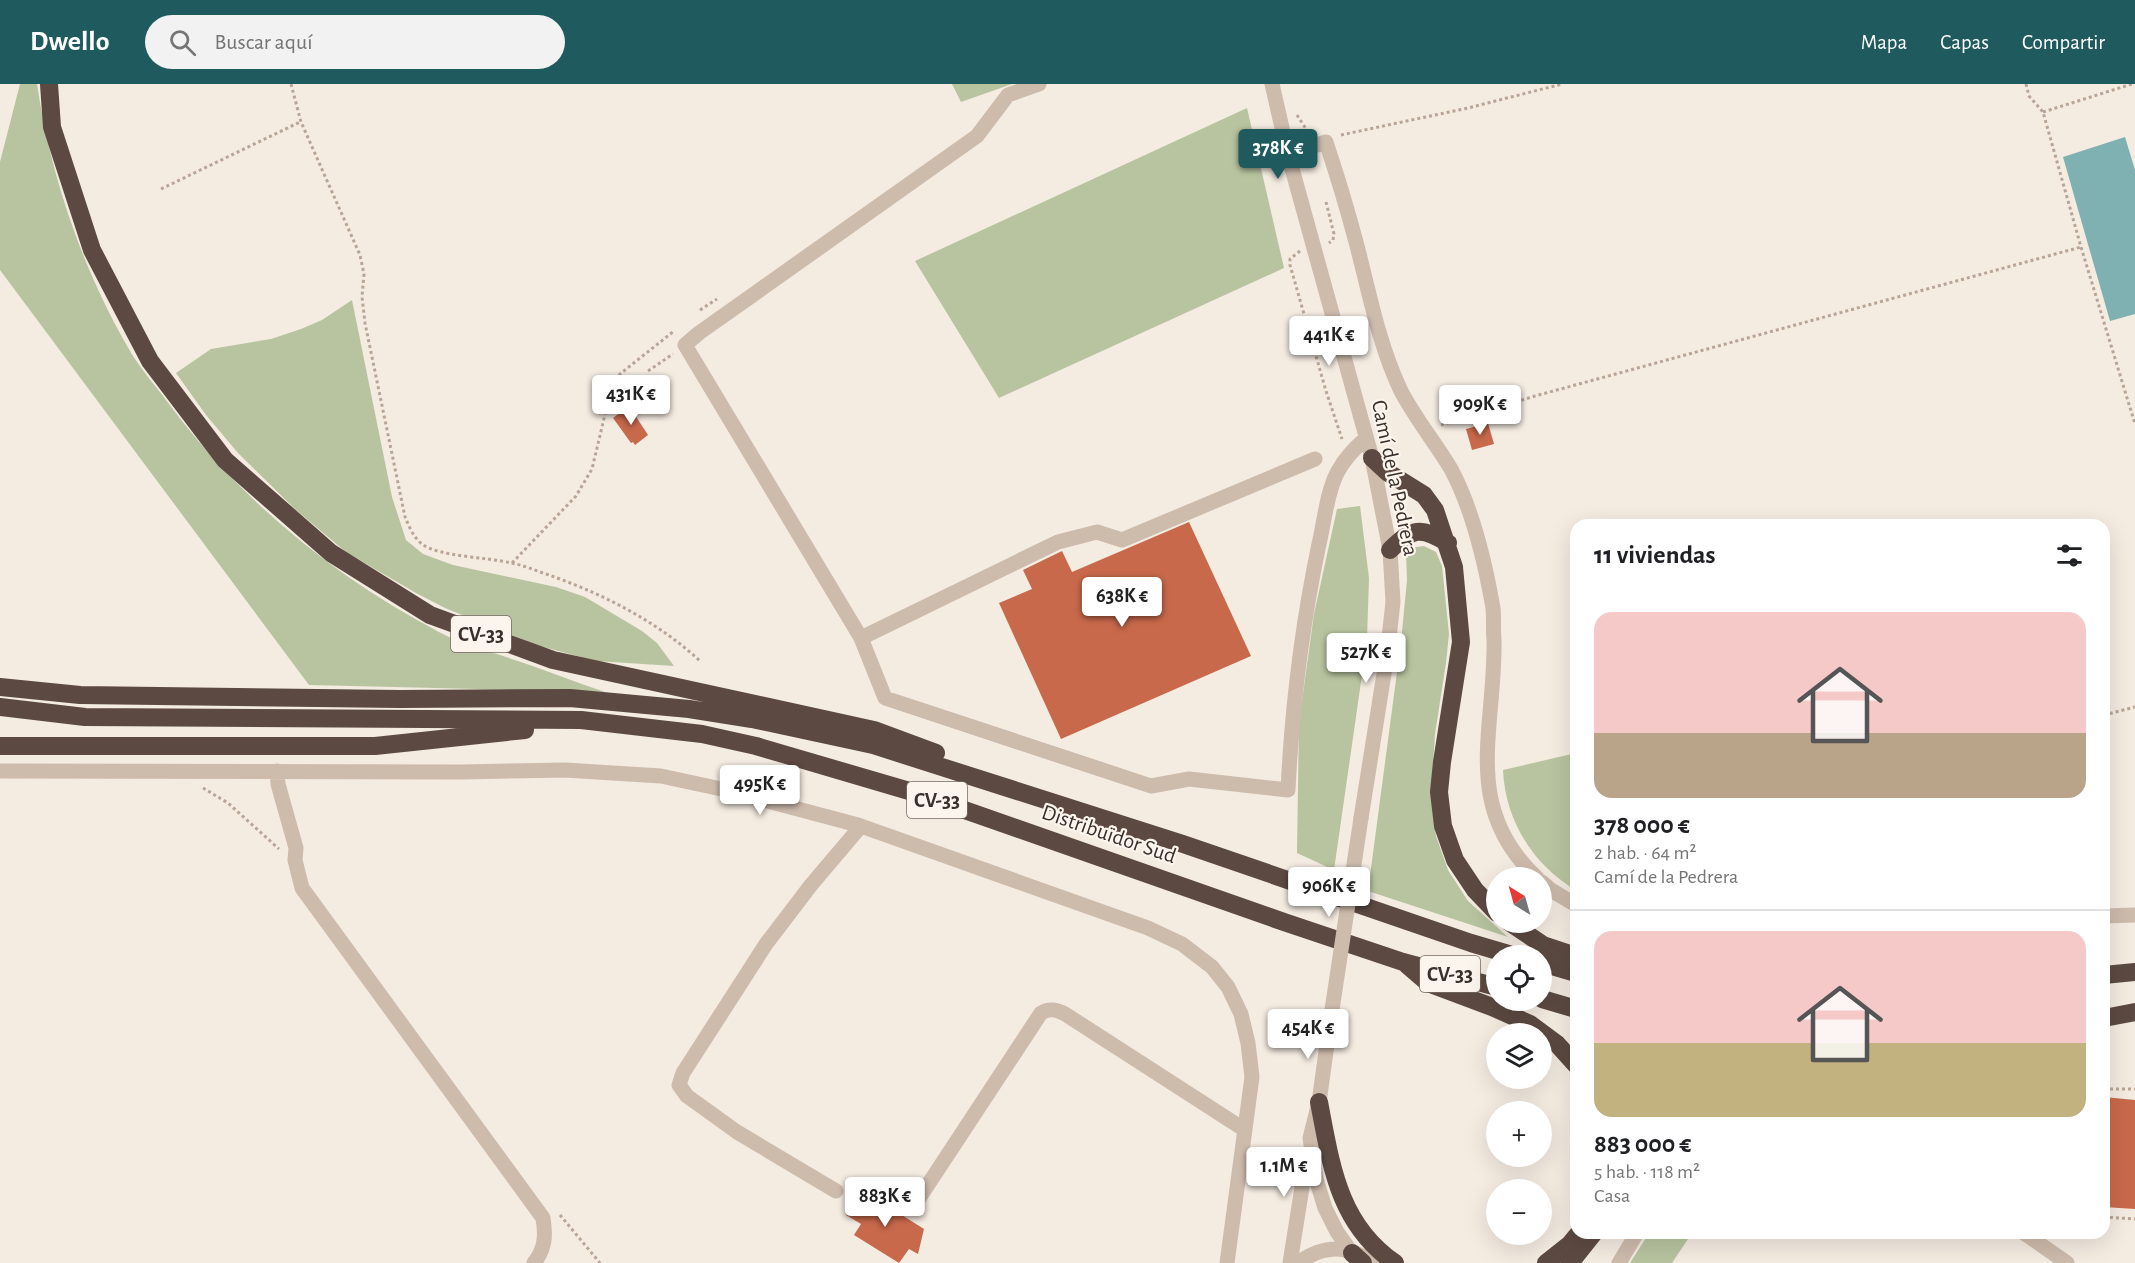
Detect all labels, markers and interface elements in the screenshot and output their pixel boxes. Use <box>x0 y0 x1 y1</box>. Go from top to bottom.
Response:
search box <box>145 15 565 69</box>
icon: search <box>166 26 199 59</box>
text: Dwello <box>30 28 109 56</box>
text: Buscar aquí <box>214 31 312 53</box>
text: Mapa <box>1861 32 1907 53</box>
text: Capas <box>1940 32 1989 53</box>
text: Compartir <box>2022 32 2105 53</box>
pin: 378K € <box>1229 129 1327 180</box>
text: 378K € <box>1252 138 1304 158</box>
pin: 441K € <box>1280 316 1378 367</box>
text: 441K € <box>1303 325 1355 345</box>
pin: 431K € <box>582 375 680 426</box>
text: 431K € <box>606 384 656 404</box>
pin: 909K € <box>1431 385 1529 436</box>
text: 909K € <box>1453 394 1507 414</box>
street label: Camí de la Pedrera <box>1368 398 1422 558</box>
icon: filters <box>2053 539 2086 572</box>
text: 11 viviendas <box>1594 542 1716 568</box>
pin: 638K € <box>1073 577 1171 628</box>
text: 638K € <box>1096 586 1148 606</box>
road number: CV-33 <box>451 616 511 652</box>
pin: 527K € <box>1317 633 1415 684</box>
text: 527K € <box>1341 642 1391 662</box>
icon: home <box>1786 651 1894 759</box>
pin: 495K € <box>711 765 809 816</box>
text: 495K € <box>734 774 786 794</box>
road number: CV-33 <box>907 782 967 818</box>
street label: Distribuïdor Sud <box>1039 801 1179 867</box>
text: 378 000 € <box>1594 812 1690 838</box>
text: 2 hab. · 64 m² <box>1594 843 1696 863</box>
pin: 906K € <box>1280 867 1378 918</box>
north arrow <box>1486 867 1552 933</box>
map controls <box>1486 867 1552 1245</box>
text: Camí de la Pedrera <box>1594 867 1738 887</box>
text: 906K € <box>1302 876 1356 896</box>
button: locate <box>1486 945 1552 1011</box>
road number: CV-33 <box>1420 956 1480 992</box>
icon: home <box>1786 970 1894 1078</box>
pin: 454K € <box>1259 1009 1357 1060</box>
text: 454K € <box>1282 1018 1334 1038</box>
button: layers <box>1486 1023 1552 1089</box>
button: + <box>1486 1101 1552 1167</box>
text: 883 000 € <box>1594 1131 1691 1157</box>
pin: 1.1M € <box>1235 1147 1333 1198</box>
text: 1.1M € <box>1260 1156 1308 1176</box>
text: 5 hab. · 118 m² <box>1594 1162 1700 1182</box>
pin: 883K € <box>836 1177 934 1228</box>
button: − <box>1486 1179 1552 1245</box>
text: 883K € <box>859 1186 911 1206</box>
text: Casa <box>1594 1186 1630 1206</box>

